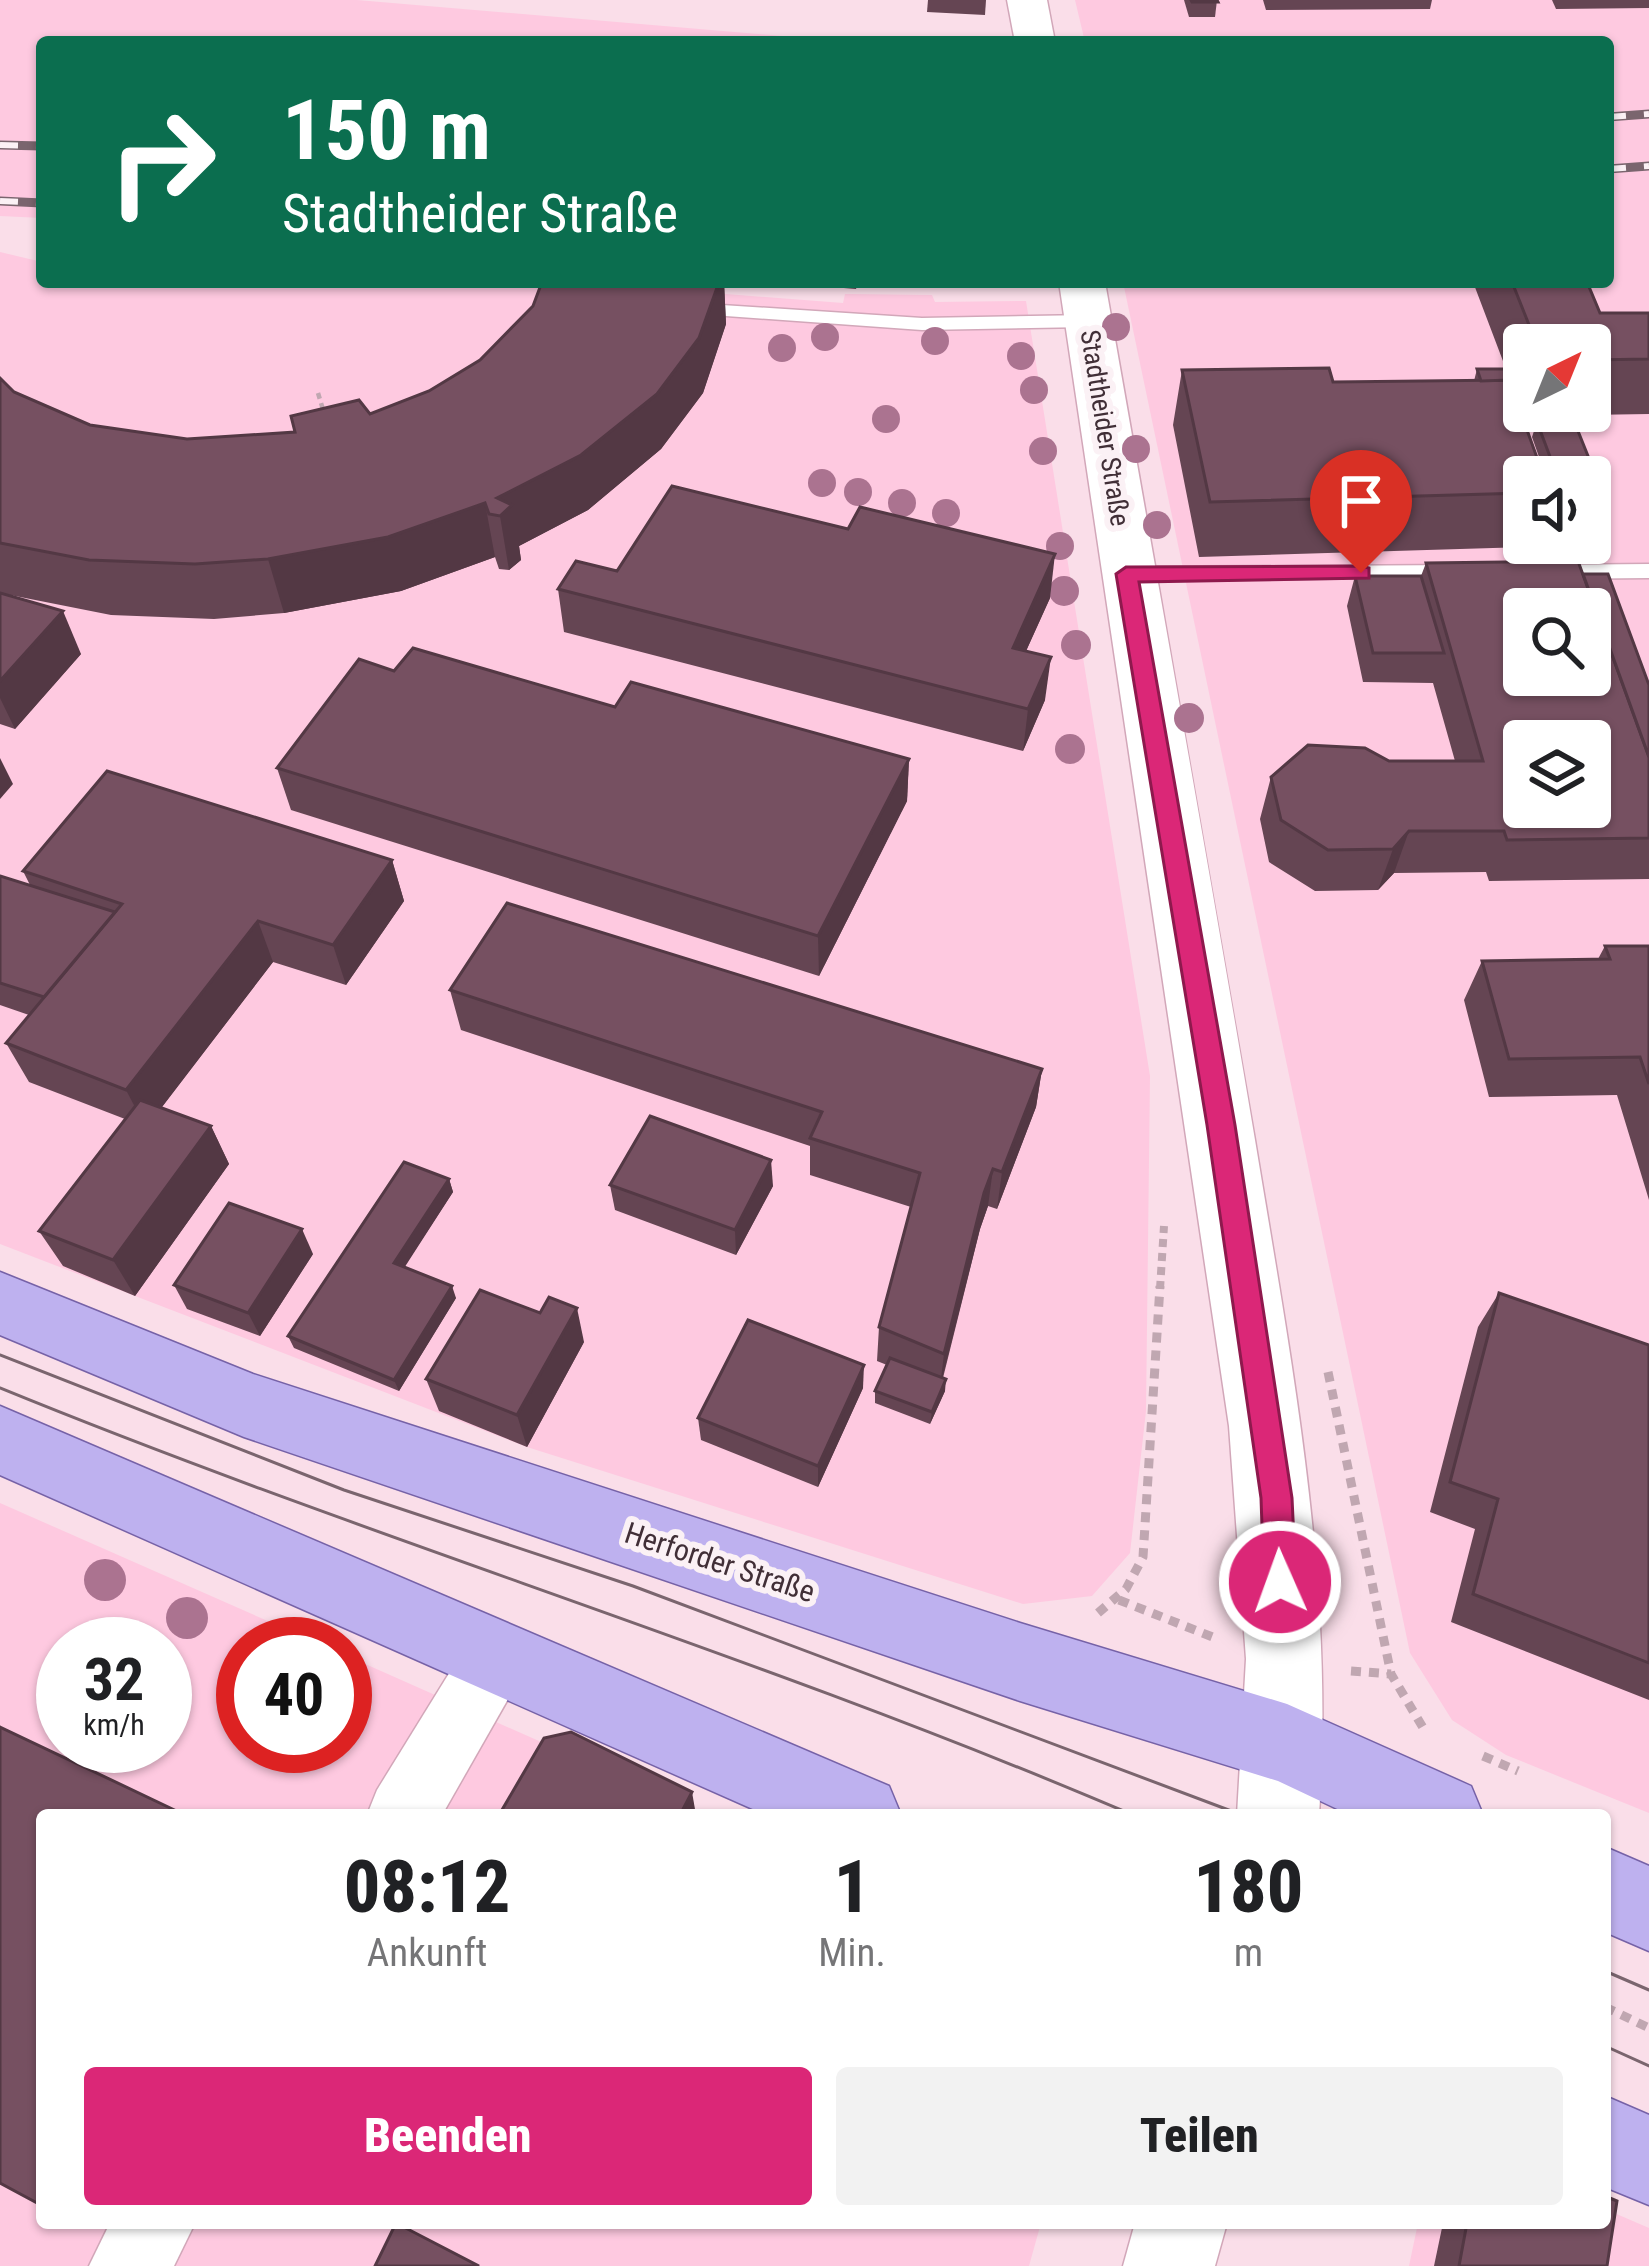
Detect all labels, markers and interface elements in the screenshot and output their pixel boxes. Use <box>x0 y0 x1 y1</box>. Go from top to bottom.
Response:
text: 150 m <box>282 81 491 180</box>
icon: right <box>84 84 240 240</box>
text: Stadtheider Straße <box>282 182 678 245</box>
north arrow <box>1503 324 1611 432</box>
map controls <box>1503 324 1611 828</box>
street label: Stadtheider Straße <box>1074 328 1136 528</box>
pin <box>1310 450 1412 573</box>
button: sound <box>1503 456 1611 564</box>
icon: arrive <box>1328 468 1394 534</box>
button: search <box>1503 588 1611 696</box>
button: layers <box>1503 720 1611 828</box>
street label: Herforder Straße <box>621 1515 819 1609</box>
position arrow <box>1217 1519 1343 1645</box>
speed limit sign: 40 <box>216 1617 372 1773</box>
text: 32 <box>84 1644 144 1715</box>
text: km/h <box>83 1707 145 1742</box>
text: 08:12 <box>344 1845 510 1930</box>
text: 1 <box>834 1845 870 1930</box>
text: 180 <box>1193 1845 1303 1930</box>
text: Ankunft <box>367 1930 487 1976</box>
text: Min. <box>818 1930 886 1976</box>
text: m <box>1234 1930 1263 1976</box>
button: Beenden <box>84 2067 812 2205</box>
button: Teilen <box>836 2067 1563 2205</box>

